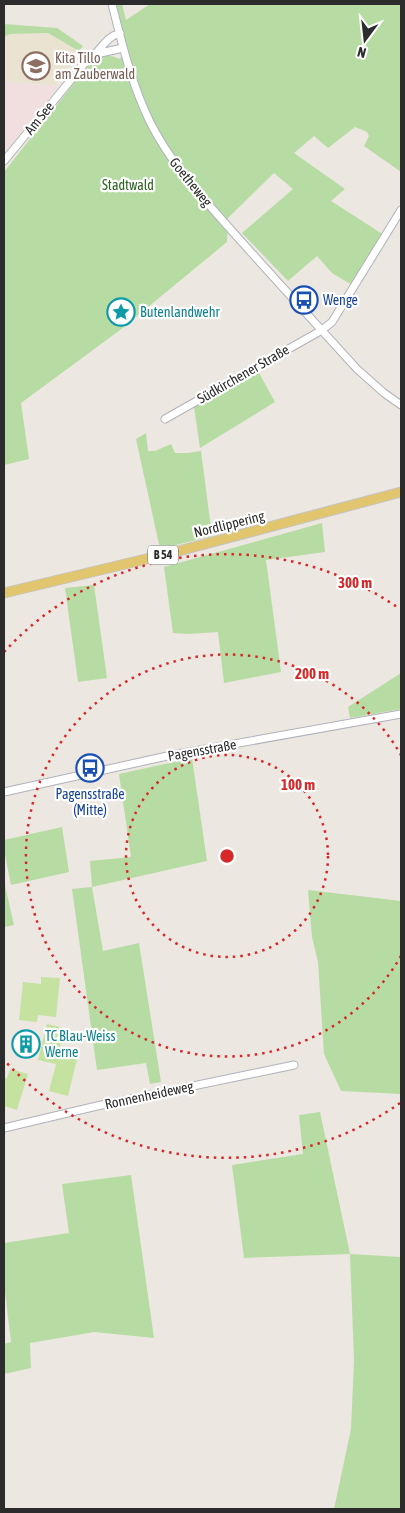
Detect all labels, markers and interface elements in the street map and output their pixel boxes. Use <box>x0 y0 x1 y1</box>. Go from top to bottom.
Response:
north arrow <box>340 15 390 65</box>
text: N <box>356 44 368 61</box>
place label: Kita Tillo am Zauberwald <box>55 50 135 82</box>
school or university icon: Kita Tillo am Zauberwald <box>21 51 51 81</box>
street label: Am See <box>21 98 57 138</box>
street label: Goetheweg <box>167 154 215 210</box>
park label: Stadtwald <box>102 177 154 193</box>
bus stop icon: Wenge <box>289 285 319 315</box>
place label: Wenge <box>323 292 358 308</box>
place icon: Butenlandwehr <box>106 297 136 327</box>
place label: Butenlandwehr <box>140 304 220 320</box>
street label: Südkirchener Straße <box>194 341 292 407</box>
street label: Nordlippering <box>192 507 266 541</box>
road number: B 54 <box>148 546 178 564</box>
text: 300 m <box>338 574 372 591</box>
text: 200 m <box>295 665 329 682</box>
street label: Pagensstraße <box>167 736 237 764</box>
bus stop icon: Pagensstraße (Mitte) <box>75 753 105 783</box>
text: 100 m <box>281 776 315 793</box>
place label: Pagensstraße (Mitte) <box>55 786 125 818</box>
centre of rings <box>218 847 236 865</box>
place label: TC Blau-Weiss Werne <box>45 1028 115 1060</box>
building icon: TC Blau-Weiss Werne <box>11 1029 41 1059</box>
street label: Ronnenheideweg <box>103 1078 195 1112</box>

